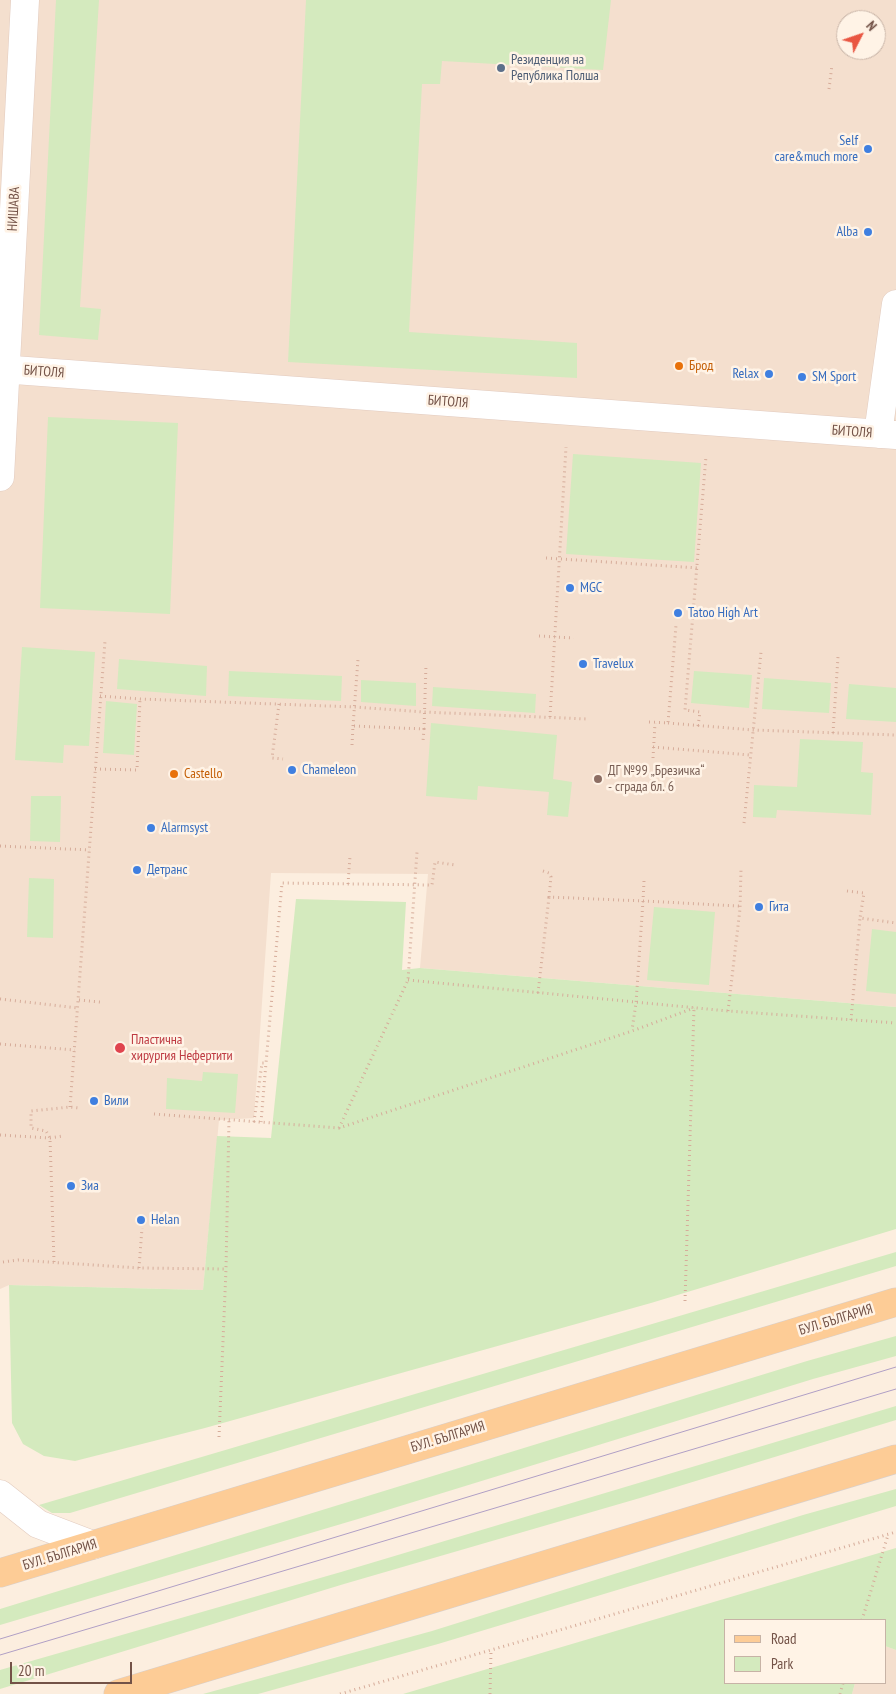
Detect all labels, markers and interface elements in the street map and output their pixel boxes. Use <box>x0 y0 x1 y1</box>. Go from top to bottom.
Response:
north arrow <box>836 10 886 60</box>
text: N <box>862 17 881 35</box>
place label: Резиденция на Република Полша <box>511 52 599 84</box>
marker: Резиденция на Република Полша <box>495 62 507 74</box>
place label: Self care&much more <box>775 133 858 166</box>
marker: Self care&much more <box>862 143 874 155</box>
street label: НИШАВА <box>4 186 24 232</box>
place label: Alba <box>836 224 858 240</box>
marker: Alba <box>862 226 874 238</box>
place label: Брод <box>689 358 714 374</box>
marker: Брод <box>673 360 685 372</box>
street label: БИТОЛЯ <box>23 362 65 382</box>
place label: Relax <box>732 366 759 382</box>
marker: Relax <box>763 368 775 380</box>
place label: SM Sport <box>812 369 856 385</box>
marker: SM Sport <box>796 371 808 383</box>
street label: БИТОЛЯ <box>427 392 469 412</box>
street label: БИТОЛЯ <box>831 422 873 442</box>
place label: MGC <box>580 580 602 596</box>
marker: MGC <box>564 582 576 594</box>
place label: Tatoo High Art <box>688 605 758 621</box>
marker: Tatoo High Art <box>672 607 684 619</box>
place label: Travelux <box>593 656 634 672</box>
marker: Travelux <box>577 658 589 670</box>
place label: Chameleon <box>302 762 356 778</box>
place label: ДГ №99 „Брезичка“ - сграда бл. 6 <box>608 763 704 796</box>
marker: Chameleon <box>286 764 298 776</box>
place label: Castello <box>184 766 223 782</box>
marker: Castello <box>168 768 180 780</box>
marker: ДГ №99 „Брезичка“ - сграда бл. 6 <box>592 773 604 785</box>
place label: Alarmsyst <box>161 820 208 836</box>
marker: Alarmsyst <box>145 822 157 834</box>
place label: Детранс <box>147 862 187 878</box>
marker: Детранс <box>131 864 143 876</box>
place label: Гита <box>769 899 789 915</box>
marker: Гита <box>753 901 765 913</box>
place label: Пластична хирургия Нефертити <box>131 1032 233 1064</box>
marker: Пластична хирургия Нефертити <box>113 1041 127 1055</box>
place label: Вили <box>104 1093 129 1109</box>
marker: Вили <box>88 1095 100 1107</box>
place label: Зиа <box>81 1178 99 1194</box>
marker: Зиа <box>65 1180 77 1192</box>
place label: Helan <box>151 1212 179 1228</box>
marker: Helan <box>135 1214 147 1226</box>
street label: БУЛ. БЪЛГАРИЯ <box>797 1301 875 1339</box>
street label: БУЛ. БЪЛГАРИЯ <box>409 1418 487 1456</box>
street label: БУЛ. БЪЛГАРИЯ <box>21 1536 99 1574</box>
legend <box>724 1619 886 1684</box>
text: Road <box>771 1629 797 1648</box>
scale bar <box>12 1652 135 1684</box>
text: Park <box>771 1654 793 1673</box>
text: 20 m <box>18 1661 44 1680</box>

